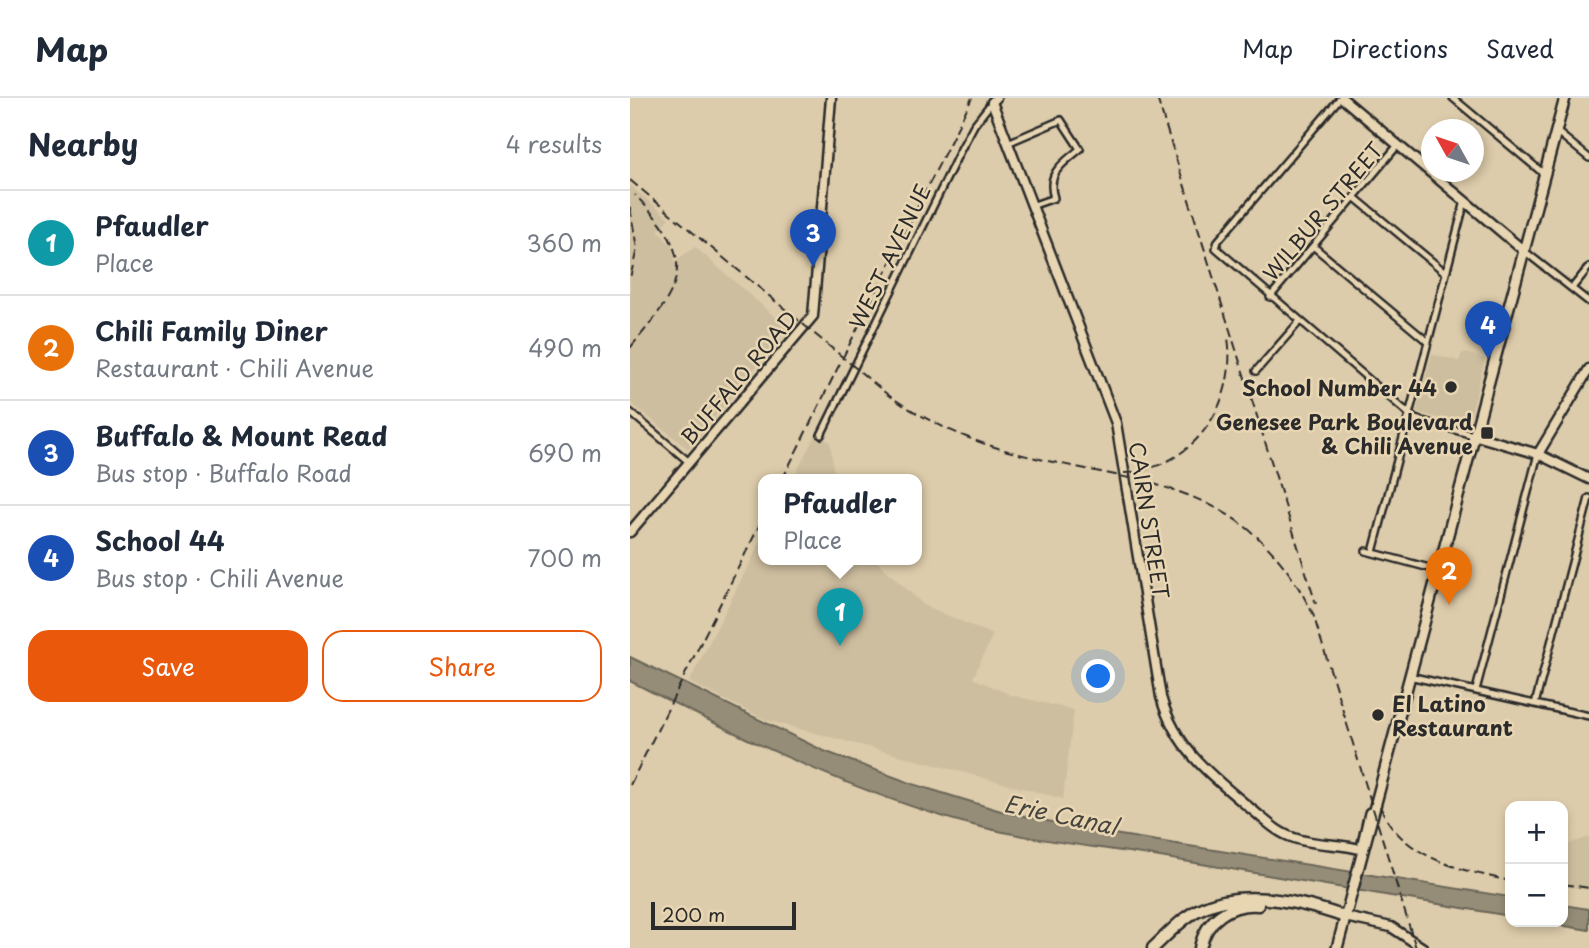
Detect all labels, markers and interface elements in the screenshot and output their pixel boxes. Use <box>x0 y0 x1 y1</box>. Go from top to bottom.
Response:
text: Map <box>35 23 108 73</box>
text: Map <box>1242 30 1293 66</box>
text: Directions <box>1331 30 1448 66</box>
text: Saved <box>1486 30 1554 66</box>
north arrow <box>1421 119 1484 182</box>
text: Nearby <box>28 121 138 166</box>
text: 4 results <box>506 126 602 161</box>
street label: WILBUR STREET <box>1254 135 1390 287</box>
street label: WEST AVENUE <box>840 178 938 334</box>
text: Pfaudler <box>95 206 209 245</box>
pin: 3 <box>790 209 836 267</box>
text: 1 <box>46 225 57 260</box>
text: 360 m <box>527 225 602 260</box>
text: Place <box>95 245 154 280</box>
pin: 4 <box>1465 301 1511 359</box>
street label: BUFFALO ROAD <box>672 303 804 451</box>
text: Chili Family Diner <box>95 311 328 350</box>
text: 2 <box>43 330 59 365</box>
text: 490 m <box>528 330 602 365</box>
text: Restaurant · Chili Avenue <box>95 350 374 385</box>
place label: School Number 44 <box>1242 371 1437 403</box>
marker: School Number 44 <box>1443 379 1459 395</box>
place label: Genesee Park Boulevard & Chili Avenue <box>1216 405 1473 461</box>
text: Buffalo & Mount Read <box>95 416 388 455</box>
marker: Genesee Park Boulevard & Chili Avenue <box>1479 425 1495 441</box>
text: 3 <box>43 435 59 470</box>
text: 690 m <box>528 435 602 470</box>
street label: CAIRN STREET <box>1122 439 1178 601</box>
text: Bus stop · Buffalo Road <box>95 455 352 490</box>
popup <box>758 474 922 565</box>
text: Pfaudler <box>783 483 897 522</box>
text: School 44 <box>95 521 225 560</box>
text: Place <box>783 522 842 557</box>
text: 4 <box>43 540 59 575</box>
text: 700 m <box>527 540 602 575</box>
pin: 2 <box>1426 547 1472 605</box>
text: Bus stop · Chili Avenue <box>95 560 344 595</box>
pin: 1 <box>817 588 863 646</box>
button: Save <box>28 630 308 702</box>
button: Share <box>322 630 602 702</box>
your location <box>1081 659 1115 693</box>
place label: El Latino Restaurant <box>1392 687 1513 743</box>
marker: El Latino Restaurant <box>1370 707 1386 723</box>
water label: Erie Canal <box>1001 785 1125 844</box>
map controls <box>1505 801 1568 927</box>
button: + <box>1505 801 1568 864</box>
button: − <box>1505 864 1568 927</box>
scale bar <box>651 899 796 931</box>
text: 200 m <box>662 900 725 928</box>

